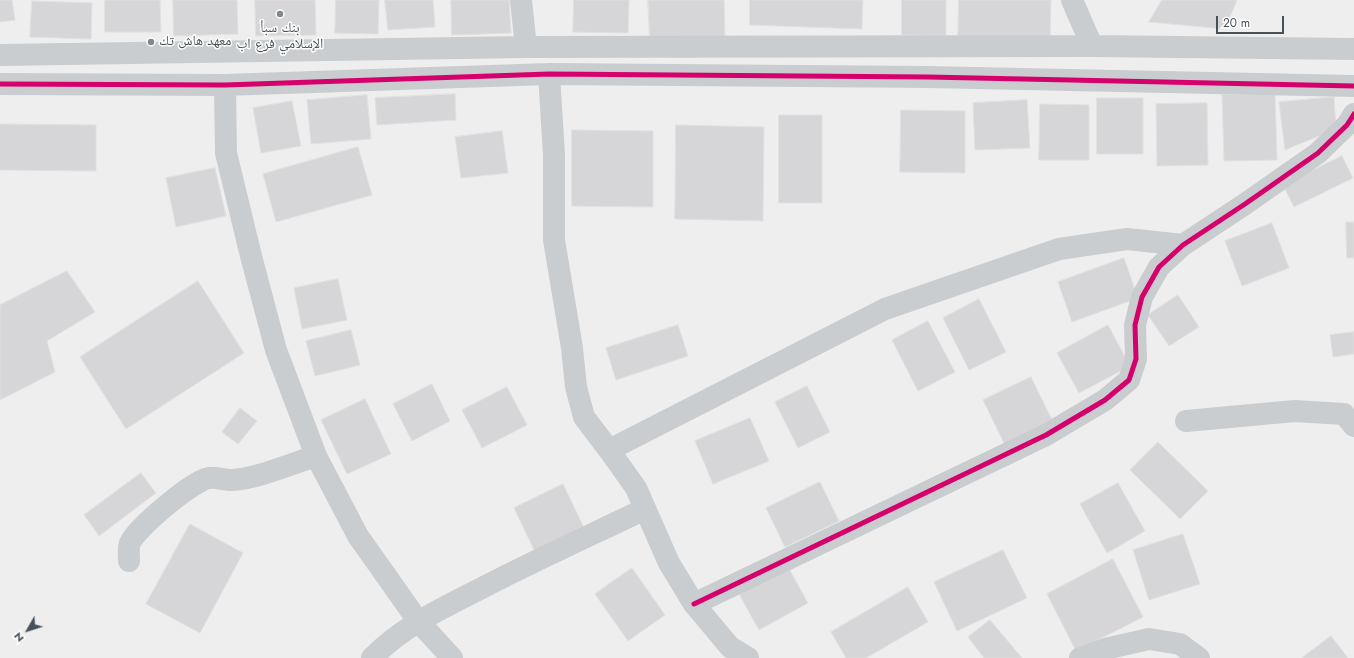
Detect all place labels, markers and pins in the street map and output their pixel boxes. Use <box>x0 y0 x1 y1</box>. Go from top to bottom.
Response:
marker: بنك سبأ الإسلامي فرع اب <box>275 9 285 19</box>
place label: بنك سبأ الإسلامي فرع اب <box>237 21 323 54</box>
place label: معهد هاش تك <box>159 34 231 50</box>
marker: معهد هاش تك <box>146 37 156 47</box>

